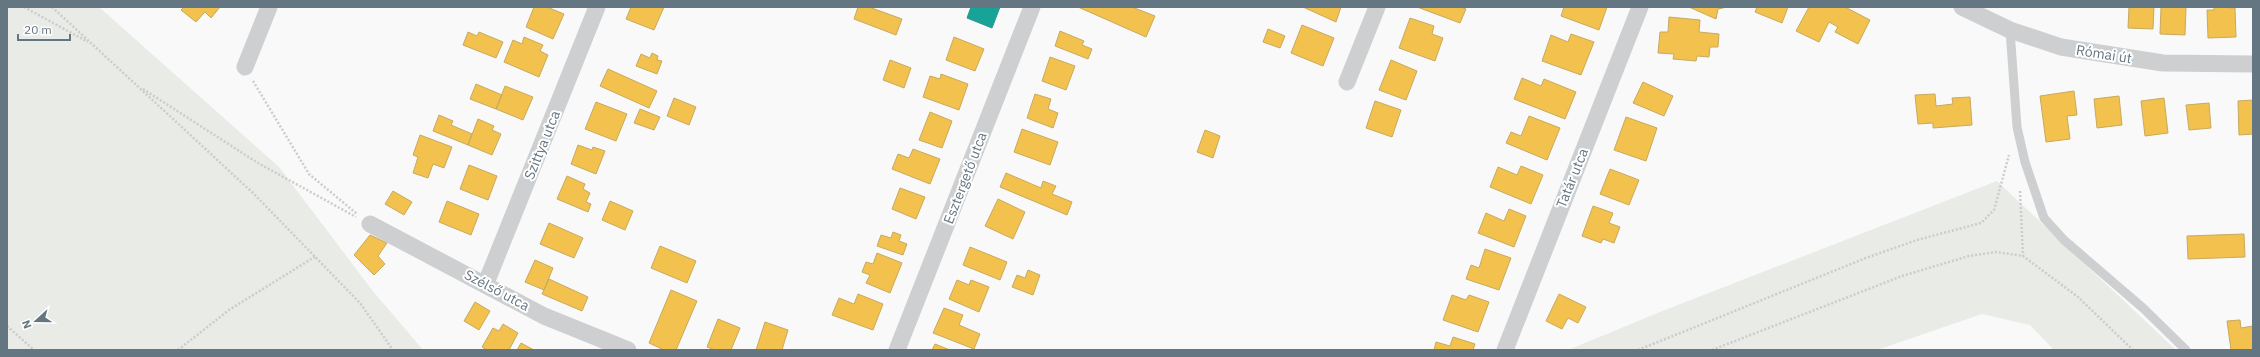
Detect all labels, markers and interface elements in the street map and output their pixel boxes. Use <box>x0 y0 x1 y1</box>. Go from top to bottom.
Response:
scale bar <box>18 16 70 42</box>
text: 20 m <box>24 22 52 37</box>
street label: Római út <box>2075 41 2133 67</box>
street label: Szittya utca <box>520 107 564 182</box>
street label: Esztergető utca <box>939 129 991 227</box>
street label: Tatár utca <box>1552 145 1592 210</box>
street label: Szélső utca <box>461 265 533 315</box>
north arrow <box>16 301 56 341</box>
text: N <box>19 318 35 331</box>

